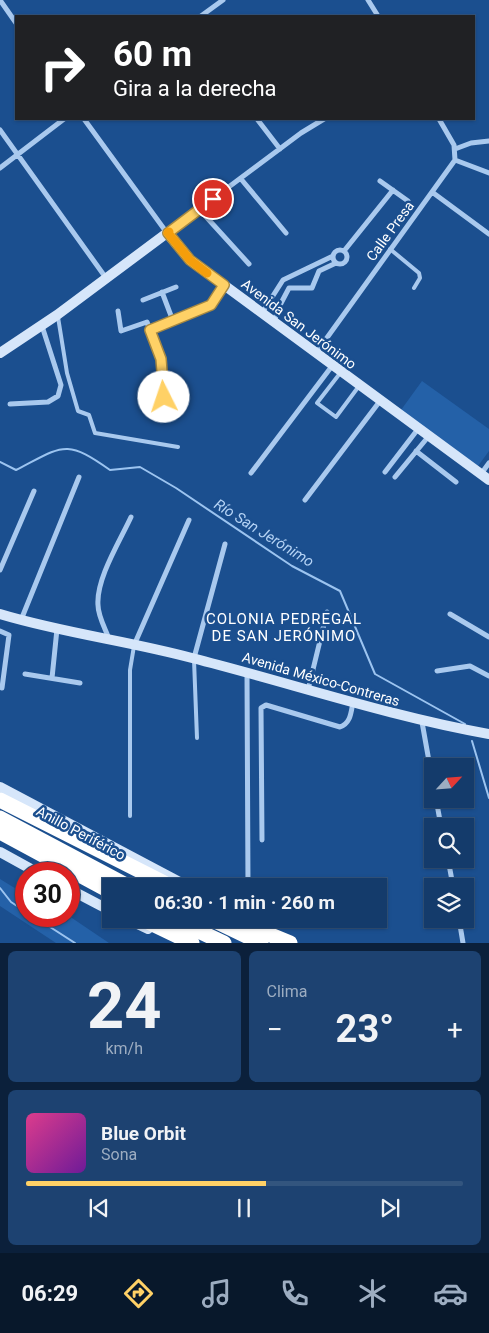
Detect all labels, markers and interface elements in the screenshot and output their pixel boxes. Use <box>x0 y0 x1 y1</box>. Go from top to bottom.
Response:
text: 60 m <box>113 34 192 75</box>
icon: right <box>30 35 95 100</box>
text: Gira a la derecha <box>113 76 277 101</box>
pin <box>192 178 234 220</box>
icon: arrive <box>199 185 227 213</box>
street label: Calle Presa <box>363 198 417 264</box>
street label: Avenida San Jerónimo <box>239 276 359 372</box>
position arrow <box>137 370 189 422</box>
water label: Río San Jerónimo <box>211 495 317 571</box>
district label: COLONIA PEDREGAL DE SAN JERÓNIMO <box>206 610 362 645</box>
street label: Avenida México-Contreras <box>240 649 402 709</box>
north arrow <box>424 758 474 808</box>
map controls <box>424 758 474 928</box>
street label: Anillo Periférico <box>34 803 128 863</box>
button: search <box>424 818 474 868</box>
speed limit sign: 30 <box>15 862 80 927</box>
button: layers <box>424 878 474 928</box>
text: 06:30 · 1 min · 260 m <box>154 891 335 914</box>
text: 24 <box>87 968 162 1044</box>
text: Clima <box>267 982 307 1001</box>
text: 23° <box>336 1007 394 1051</box>
text: − <box>267 1013 283 1046</box>
text: + <box>447 1013 463 1046</box>
text: km/h <box>105 1039 143 1058</box>
text: Blue Orbit <box>101 1122 186 1145</box>
text: Sona <box>101 1145 137 1164</box>
icon: previous <box>85 1194 113 1222</box>
icon: pause <box>230 1194 258 1222</box>
icon: next <box>376 1194 404 1222</box>
icon: directions <box>121 1276 156 1311</box>
icon: music <box>199 1276 234 1311</box>
icon: phone <box>277 1276 312 1311</box>
icon: climate <box>355 1276 390 1311</box>
icon: car <box>433 1276 468 1311</box>
text: 06:29 <box>21 1281 78 1306</box>

